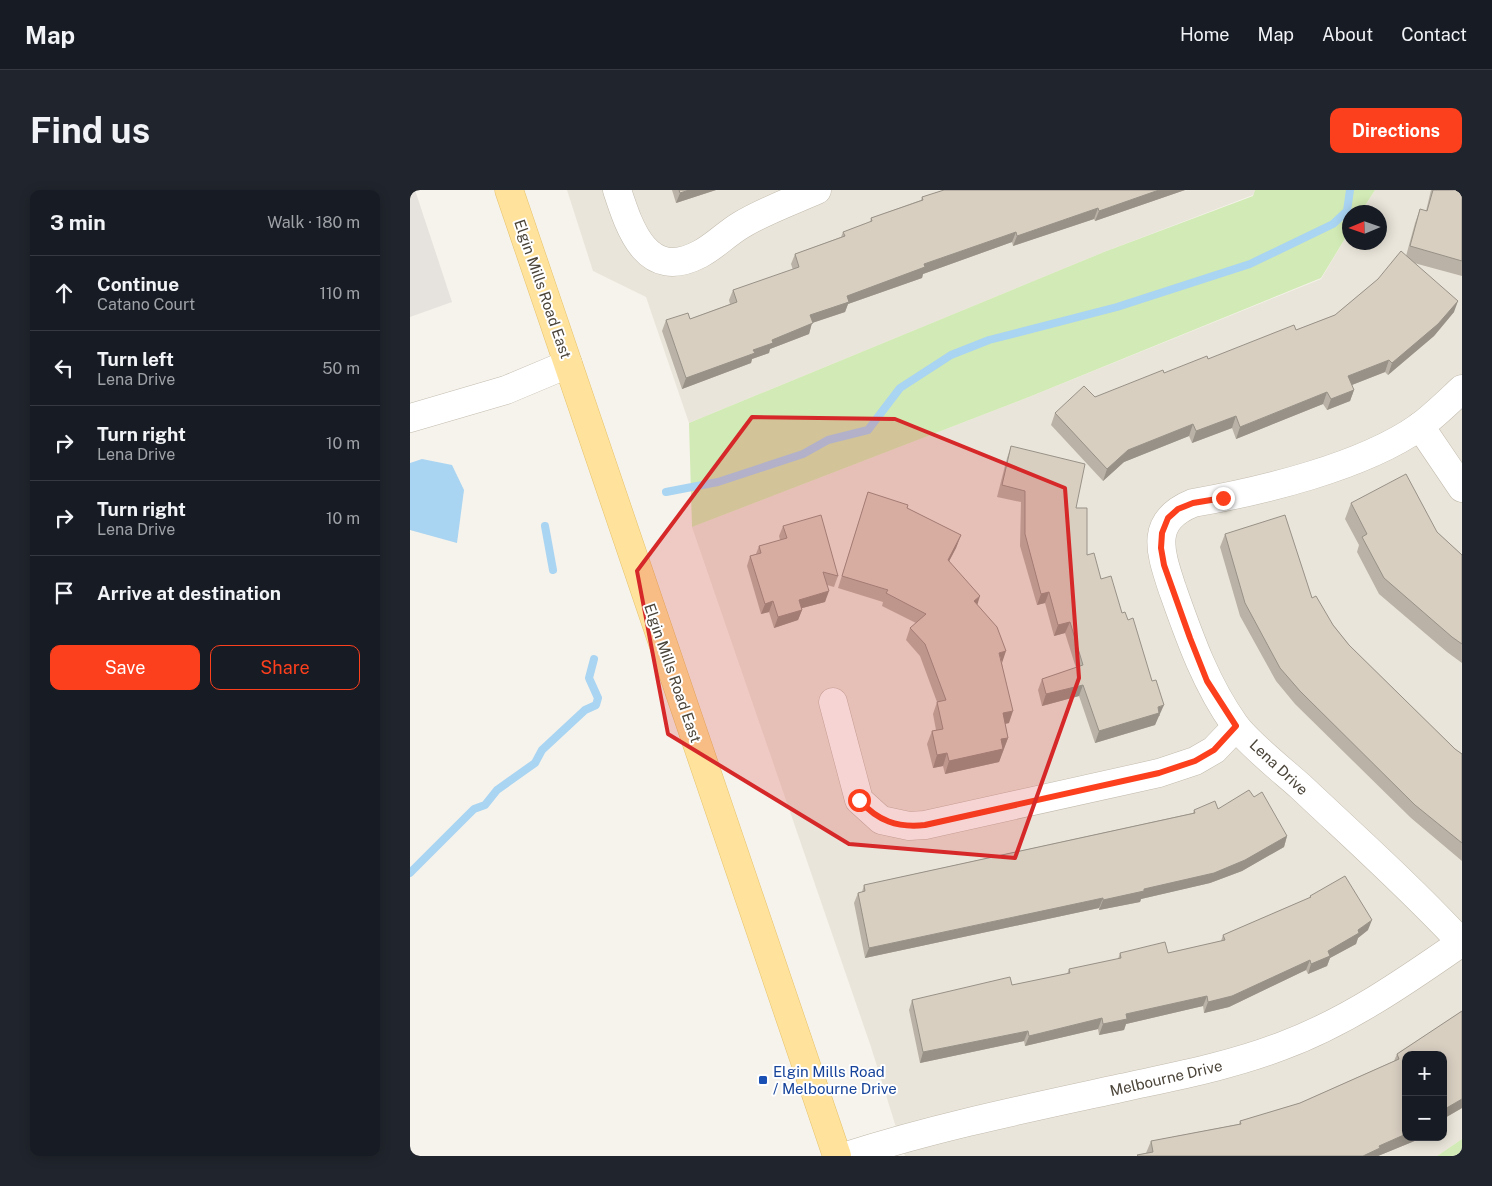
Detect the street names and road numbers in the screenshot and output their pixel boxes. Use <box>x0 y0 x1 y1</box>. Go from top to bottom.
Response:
street label: Elgin Mills Road East <box>511 217 575 361</box>
street label: Elgin Mills Road East <box>641 601 705 745</box>
street label: Lena Drive <box>1246 736 1312 798</box>
street label: Melbourne Drive <box>1108 1057 1224 1099</box>

